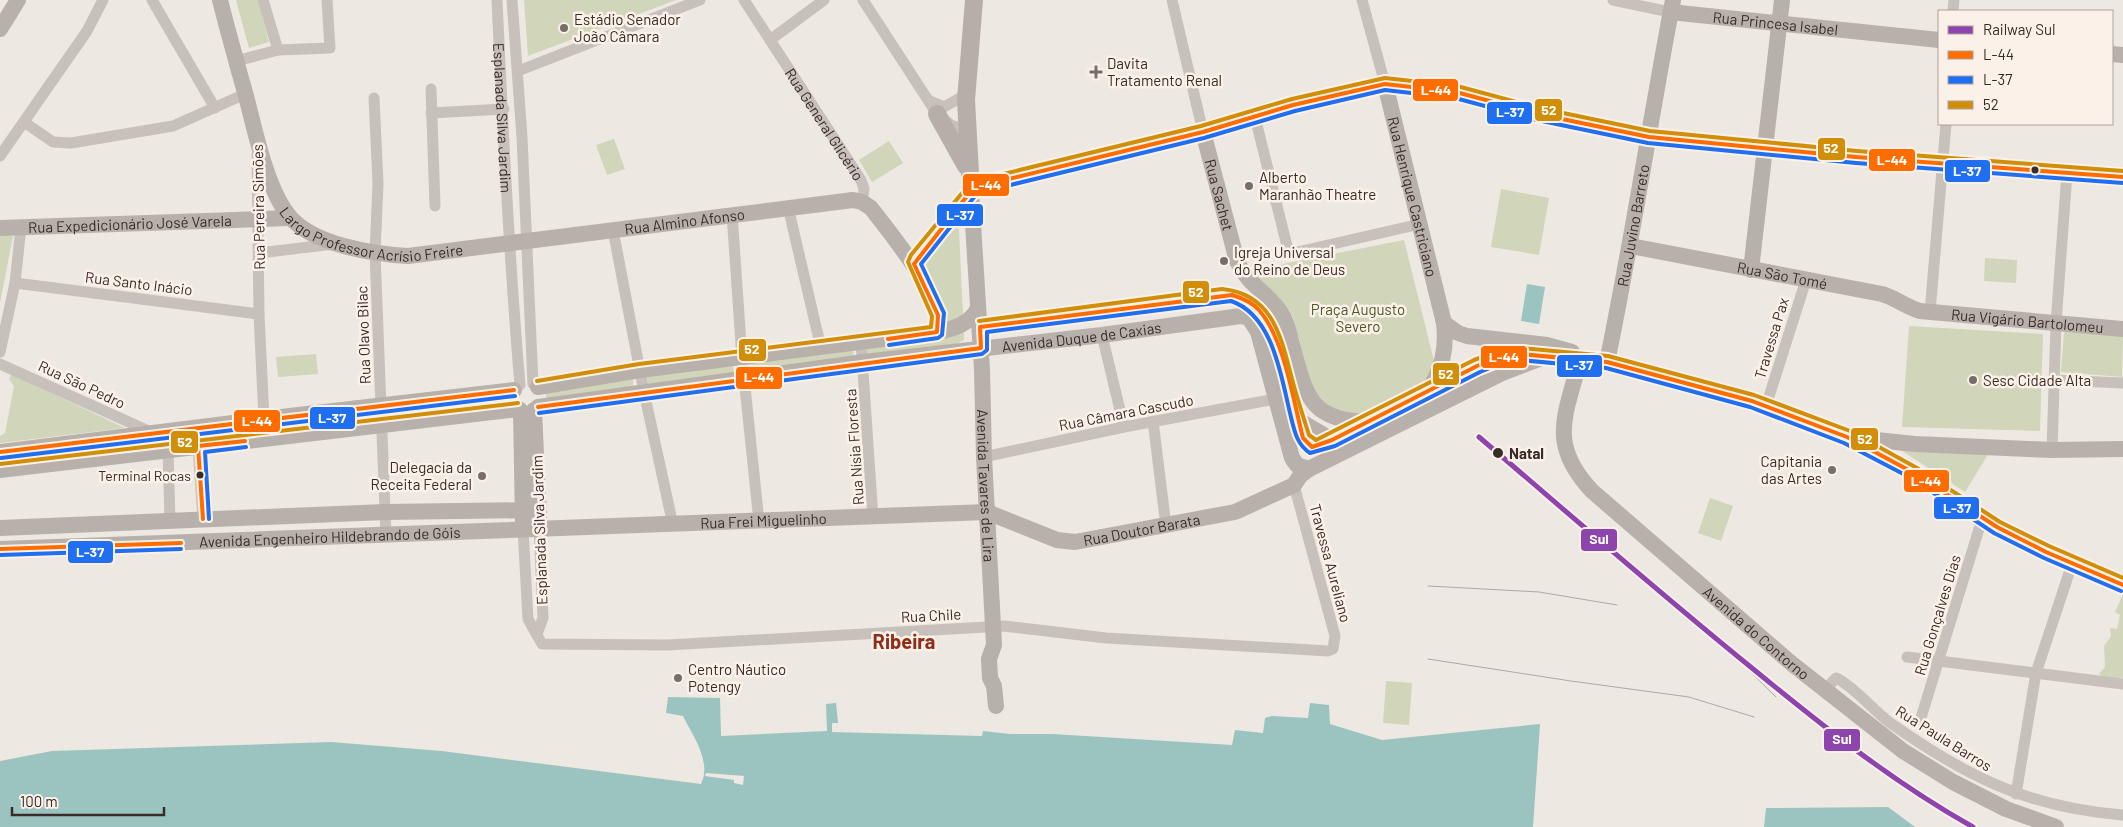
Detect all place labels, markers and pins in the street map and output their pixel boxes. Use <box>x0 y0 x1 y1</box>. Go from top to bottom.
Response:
place label: Estádio Senador João Câmara <box>574 10 681 45</box>
marker: Estádio Senador João Câmara <box>558 22 570 34</box>
place label: Davita Tratamento Renal <box>1107 54 1222 89</box>
marker: Davita Tratamento Renal <box>1089 65 1103 79</box>
unlabelled marker <box>2030 165 2040 175</box>
place label: Alberto Maranhão Theatre <box>1259 168 1376 203</box>
marker: Alberto Maranhão Theatre <box>1243 180 1255 192</box>
place label: Igreja Universal do Reino de Deus <box>1234 243 1345 278</box>
marker: Igreja Universal do Reino de Deus <box>1218 255 1230 267</box>
place label: Sesc Cidade Alta <box>1983 371 2091 389</box>
marker: Sesc Cidade Alta <box>1967 374 1979 386</box>
place label: Natal <box>1509 444 1544 462</box>
marker: Natal <box>1491 446 1505 460</box>
place label: Capitania das Artes <box>1761 452 1822 487</box>
place label: Delegacia da Receita Federal <box>371 458 472 493</box>
marker: Capitania das Artes <box>1826 464 1838 476</box>
place label: Terminal Rocas <box>98 467 191 484</box>
marker: Terminal Rocas <box>195 470 205 480</box>
marker: Delegacia da Receita Federal <box>476 470 488 482</box>
place label: Centro Náutico Potengy <box>688 660 786 695</box>
marker: Centro Náutico Potengy <box>672 672 684 684</box>

